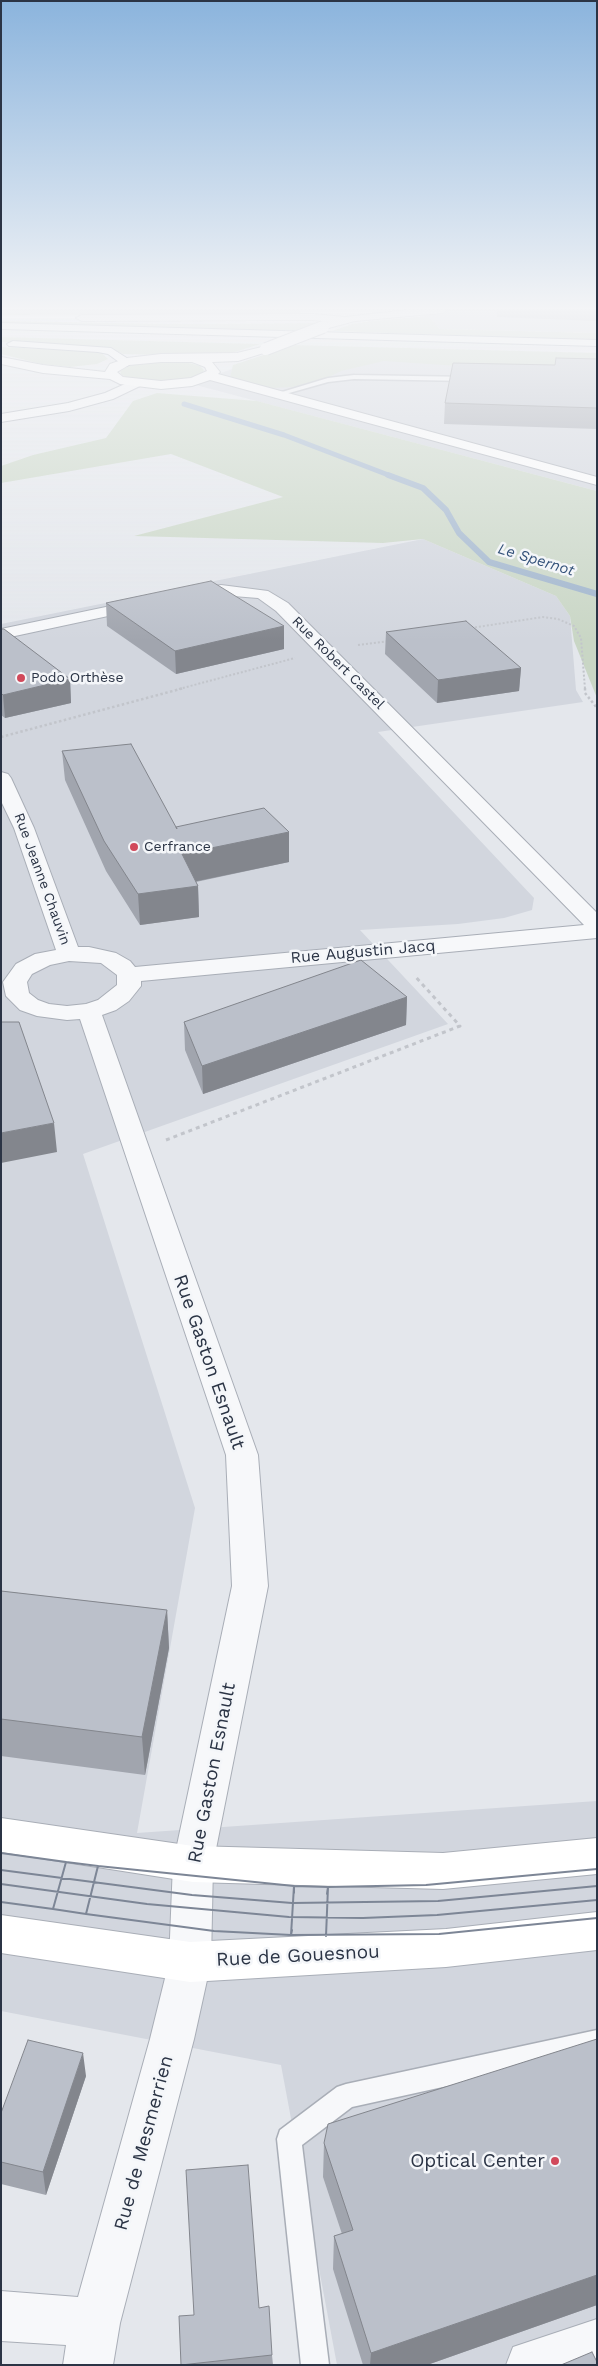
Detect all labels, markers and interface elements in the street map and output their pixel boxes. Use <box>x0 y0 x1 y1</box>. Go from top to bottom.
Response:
water label: Le Spernot <box>496 540 576 580</box>
street label: Rue Robert Castel <box>288 613 388 713</box>
place label: Podo Orthèse <box>31 670 124 686</box>
marker: Podo Orthèse <box>15 672 27 684</box>
street label: Rue Jeanne Chauvin <box>10 811 74 947</box>
place label: Cerfrance <box>144 839 211 855</box>
marker: Cerfrance <box>128 841 140 853</box>
street label: Rue Augustin Jacq <box>290 936 436 968</box>
street label: Rue Gaston Esnault <box>168 1272 250 1452</box>
street label: Rue Gaston Esnault <box>183 1681 241 1865</box>
street label: Rue de Gouesnou <box>216 1940 380 1972</box>
street label: Rue de Mesmerrien <box>110 2053 178 2233</box>
place label: Optical Center <box>410 2150 545 2172</box>
marker: Optical Center <box>549 2155 561 2167</box>

